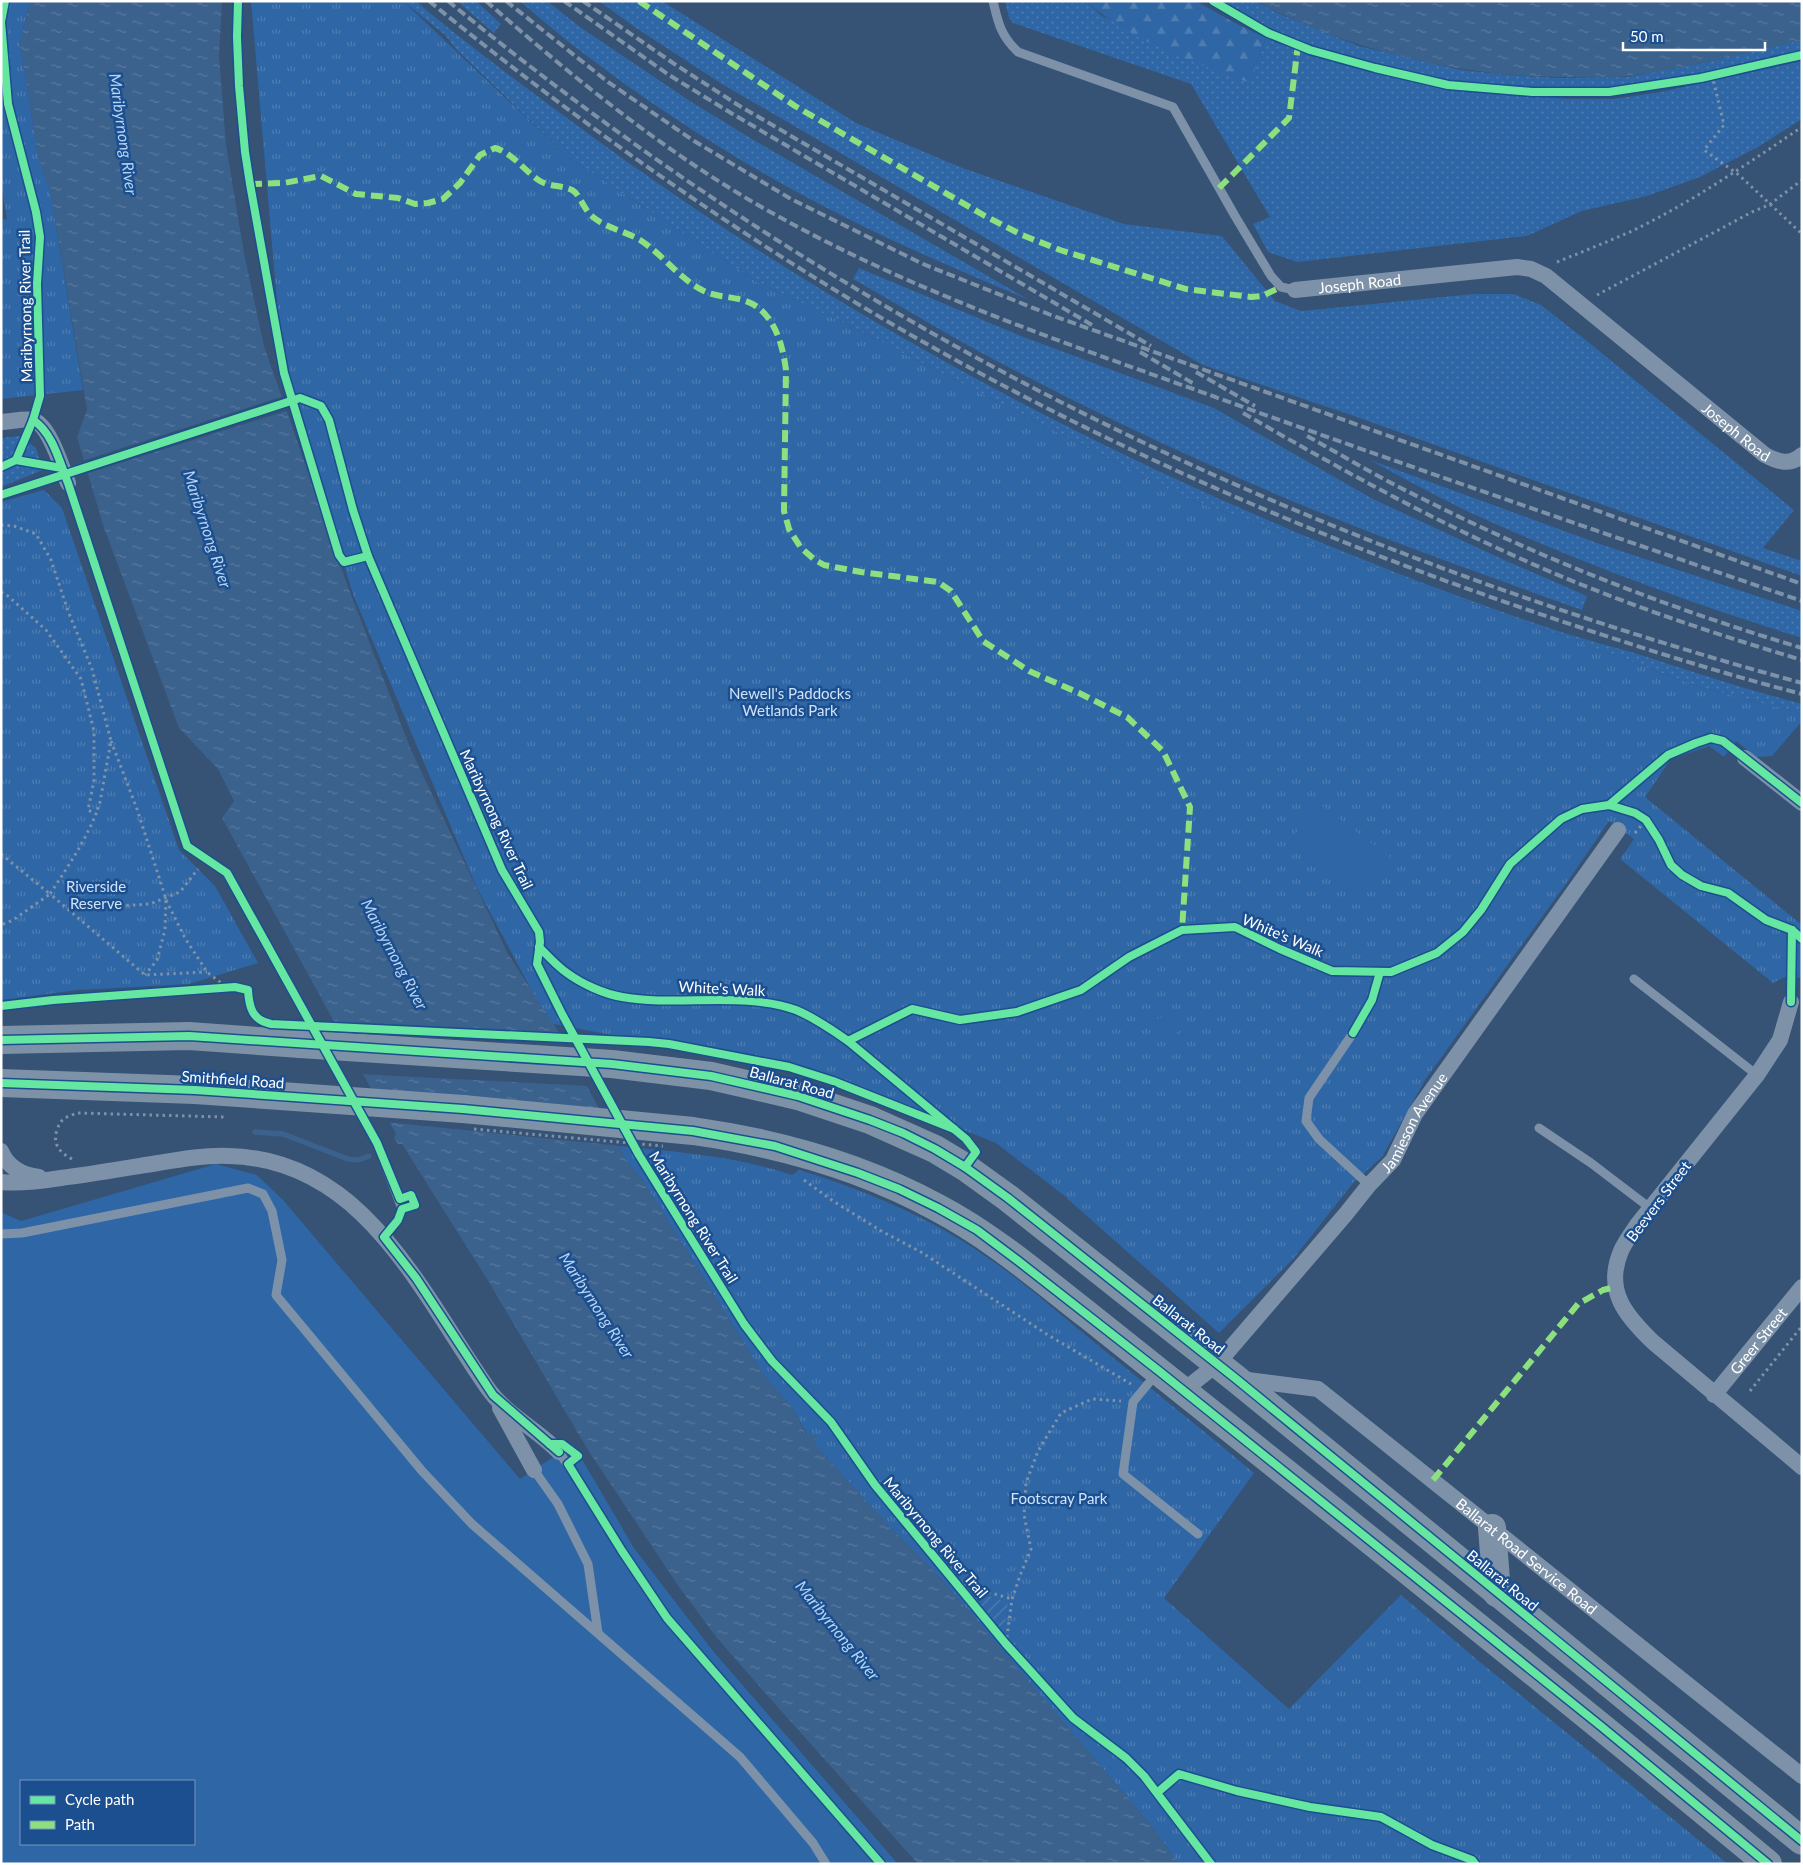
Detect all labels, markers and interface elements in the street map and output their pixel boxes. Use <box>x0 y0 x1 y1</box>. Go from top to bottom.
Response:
scale bar <box>1623 20 1766 52</box>
text: 50 m <box>1630 27 1664 45</box>
water label: Maribyrnong River <box>106 72 142 197</box>
street label: Maribyrnong River Trail <box>15 230 35 382</box>
street label: Joseph Road <box>1317 270 1402 297</box>
street label: Joseph Road <box>1699 399 1773 465</box>
water label: Maribyrnong River <box>180 468 236 591</box>
park label: Newell's Paddocks Wetlands Park <box>729 684 851 719</box>
street label: Maribyrnong River Trail <box>457 746 537 892</box>
park label: Riverside Reserve <box>66 877 126 912</box>
water label: Maribyrnong River <box>358 895 432 1013</box>
street label: White's Walk <box>1240 910 1327 960</box>
street label: White's Walk <box>678 977 766 999</box>
street label: Ballarat Road <box>748 1062 836 1102</box>
street label: Smithfield Road <box>181 1066 285 1092</box>
street label: Jamieson Avenue <box>1377 1069 1451 1176</box>
street label: Maribyrnong River Trail <box>646 1148 742 1286</box>
street label: Beevers Street <box>1622 1157 1694 1245</box>
water label: Maribyrnong River <box>556 1248 639 1362</box>
street label: Ballarat Road <box>1149 1290 1229 1358</box>
street label: Greer Street <box>1726 1303 1791 1378</box>
street label: Maribyrnong River Trail <box>880 1473 992 1601</box>
park label: Footscray Park <box>1011 1489 1108 1507</box>
street label: Ballarat Road Service Road <box>1454 1494 1602 1618</box>
street label: Ballarat Road <box>1464 1546 1542 1614</box>
water label: Maribyrnong River <box>792 1576 884 1684</box>
legend <box>20 1780 195 1845</box>
text: Cycle path <box>65 1790 134 1808</box>
text: Path <box>65 1815 95 1833</box>

